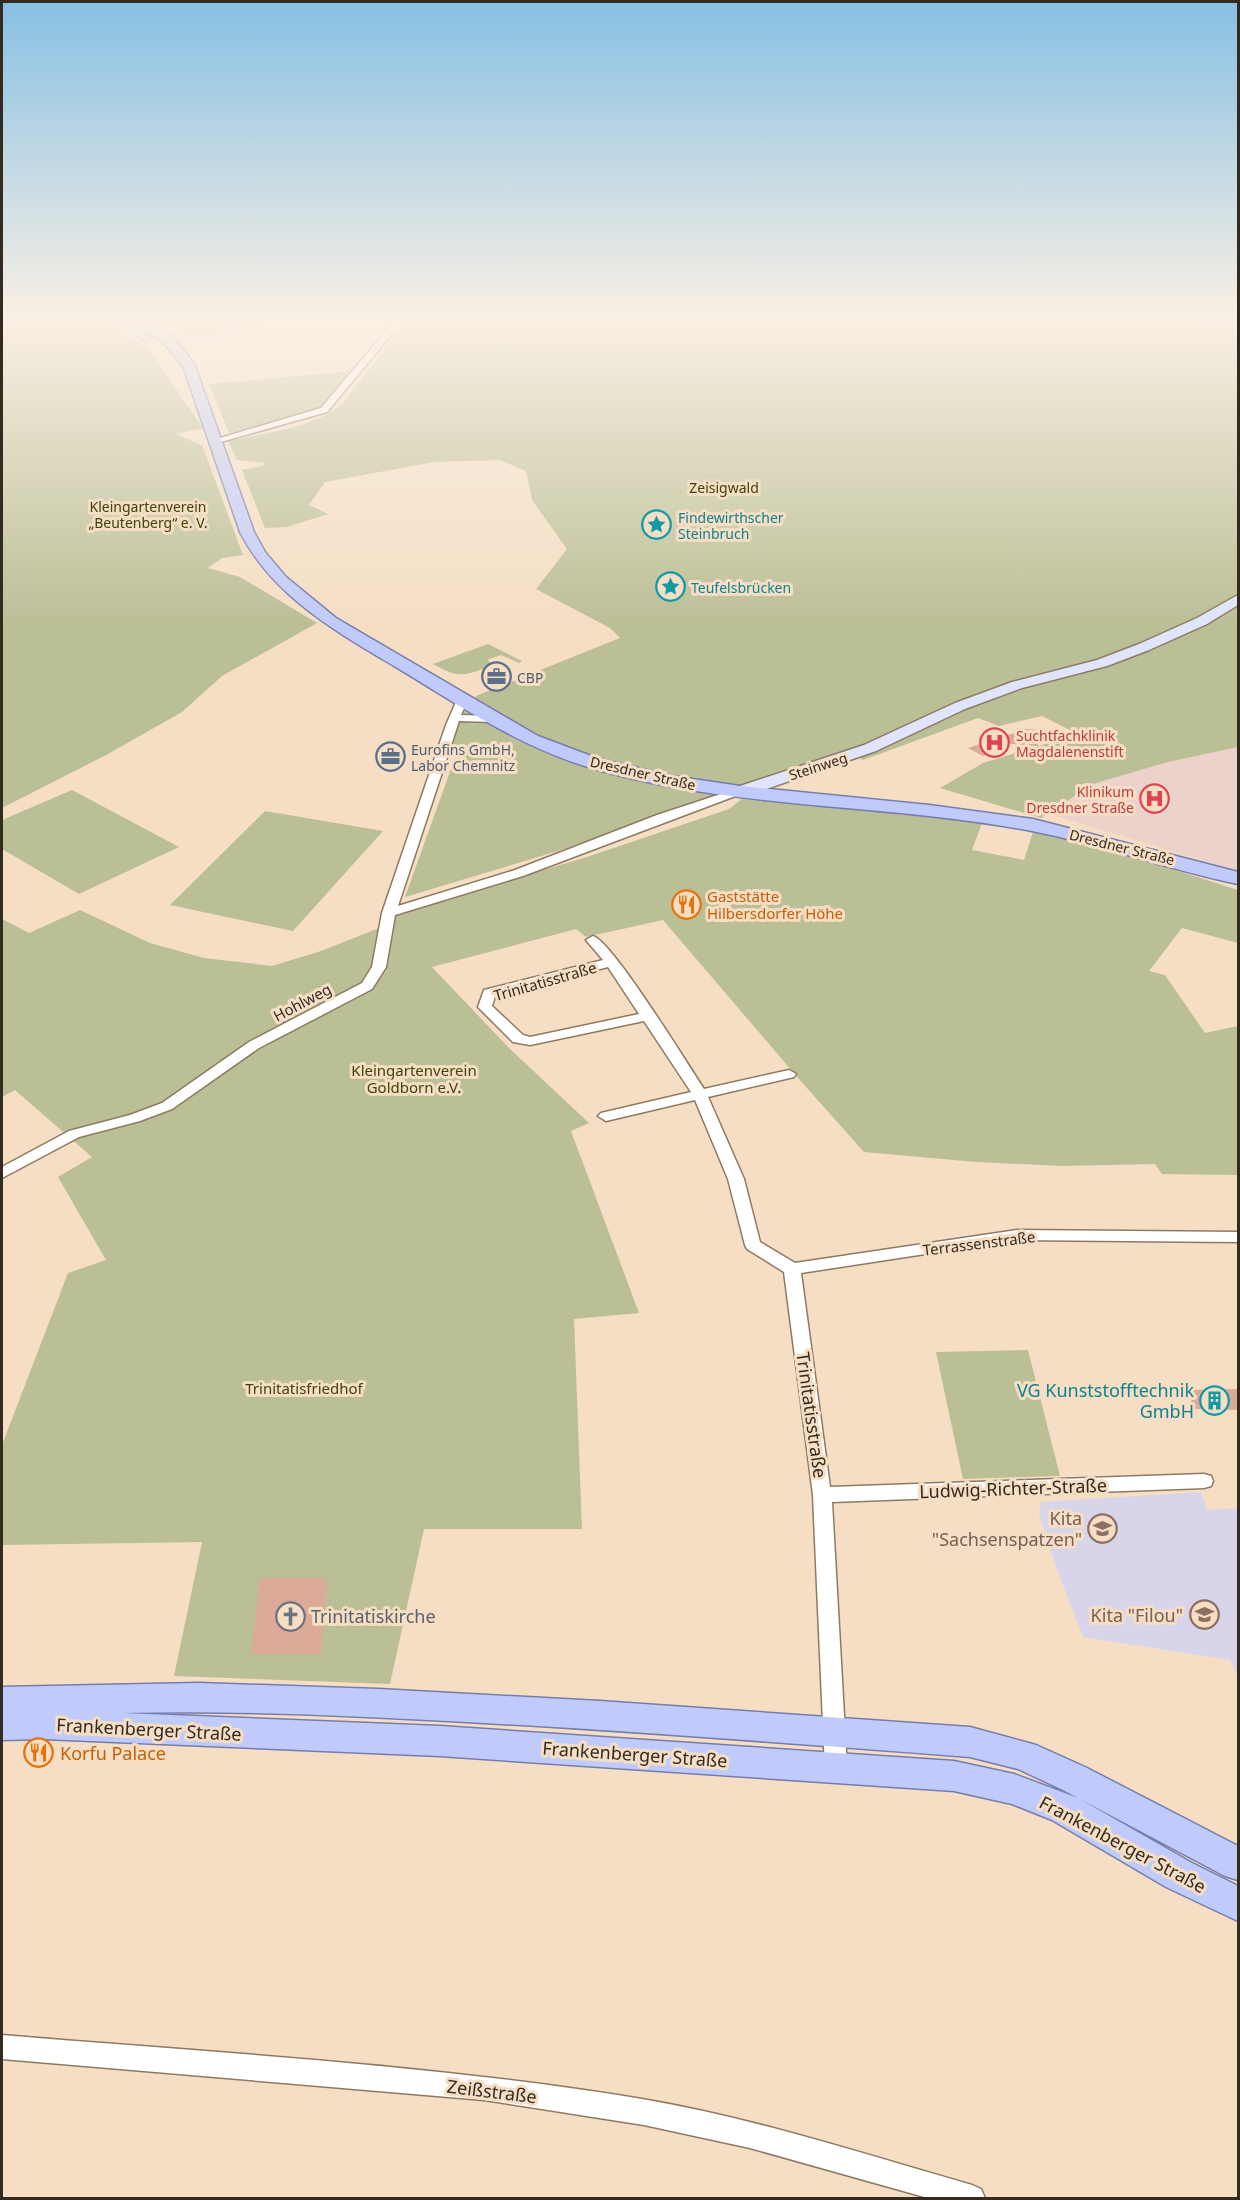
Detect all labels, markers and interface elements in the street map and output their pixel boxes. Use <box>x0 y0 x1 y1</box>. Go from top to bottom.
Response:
park label: Zeisigwald <box>689 478 759 497</box>
park label: Kleingartenverein „Beutenberg“ e. V. <box>88 497 208 532</box>
place label: Findewirthscher Steinbruch <box>678 508 784 543</box>
place icon: Findewirthscher Steinbruch <box>641 509 673 541</box>
place icon: Teufelsbrücken <box>654 571 686 603</box>
place label: Teufelsbrücken <box>691 578 791 597</box>
office icon: CBP <box>480 661 512 693</box>
place label: CBP <box>517 668 543 687</box>
place label: Suchtfachklinik Magdalenenstift <box>1016 726 1124 761</box>
hospital icon: Suchtfachklinik Magdalenenstift <box>979 727 1011 759</box>
place label: Eurofins GmbH, Labor Chemnitz <box>411 740 515 775</box>
office icon: Eurofins GmbH, Labor Chemnitz <box>374 741 406 773</box>
street label: Steinweg <box>786 748 850 784</box>
street label: Dresdner Straße <box>588 752 698 794</box>
place label: Klinikum Dresdner Straße <box>1026 782 1134 817</box>
hospital icon: Klinikum Dresdner Straße <box>1139 783 1171 815</box>
street label: Dresdner Straße <box>1067 825 1177 869</box>
place label: Gaststätte Hilbersdorfer Höhe <box>707 886 843 923</box>
restaurant icon: Gaststätte Hilbersdorfer Höhe <box>670 889 702 921</box>
street label: Trinitatisstraße <box>491 957 599 1005</box>
street label: Hohlweg <box>270 978 334 1026</box>
park label: Kleingartenverein Goldborn e.V. <box>351 1060 477 1097</box>
street label: Terrassenstraße <box>922 1226 1036 1260</box>
street label: Trinitatisstraße <box>791 1350 833 1480</box>
park label: Trinitatisfriedhof <box>245 1378 364 1398</box>
place label: VG Kunststofftechnik GmbH <box>1017 1378 1194 1423</box>
building icon: VG Kunststofftechnik GmbH <box>1199 1384 1231 1416</box>
street label: Ludwig-Richter-Straße <box>919 1473 1107 1503</box>
place label: Kita "Sachsenspatzen" <box>932 1506 1082 1551</box>
school or university icon: Kita "Sachsenspatzen" <box>1087 1512 1119 1544</box>
school or university icon: Kita "Filou" <box>1188 1599 1220 1631</box>
church icon: Trinitatiskirche <box>274 1600 306 1632</box>
place label: Kita "Filou" <box>1091 1603 1183 1627</box>
place label: Trinitatiskirche <box>311 1604 436 1628</box>
street label: Frankenberger Straße <box>56 1712 242 1746</box>
street label: Frankenberger Straße <box>542 1736 728 1772</box>
restaurant icon: Korfu Palace <box>23 1737 55 1769</box>
place label: Korfu Palace <box>60 1741 166 1765</box>
street label: Frankenberger Straße <box>1036 1790 1210 1898</box>
street label: Zeißstraße <box>446 2074 538 2108</box>

